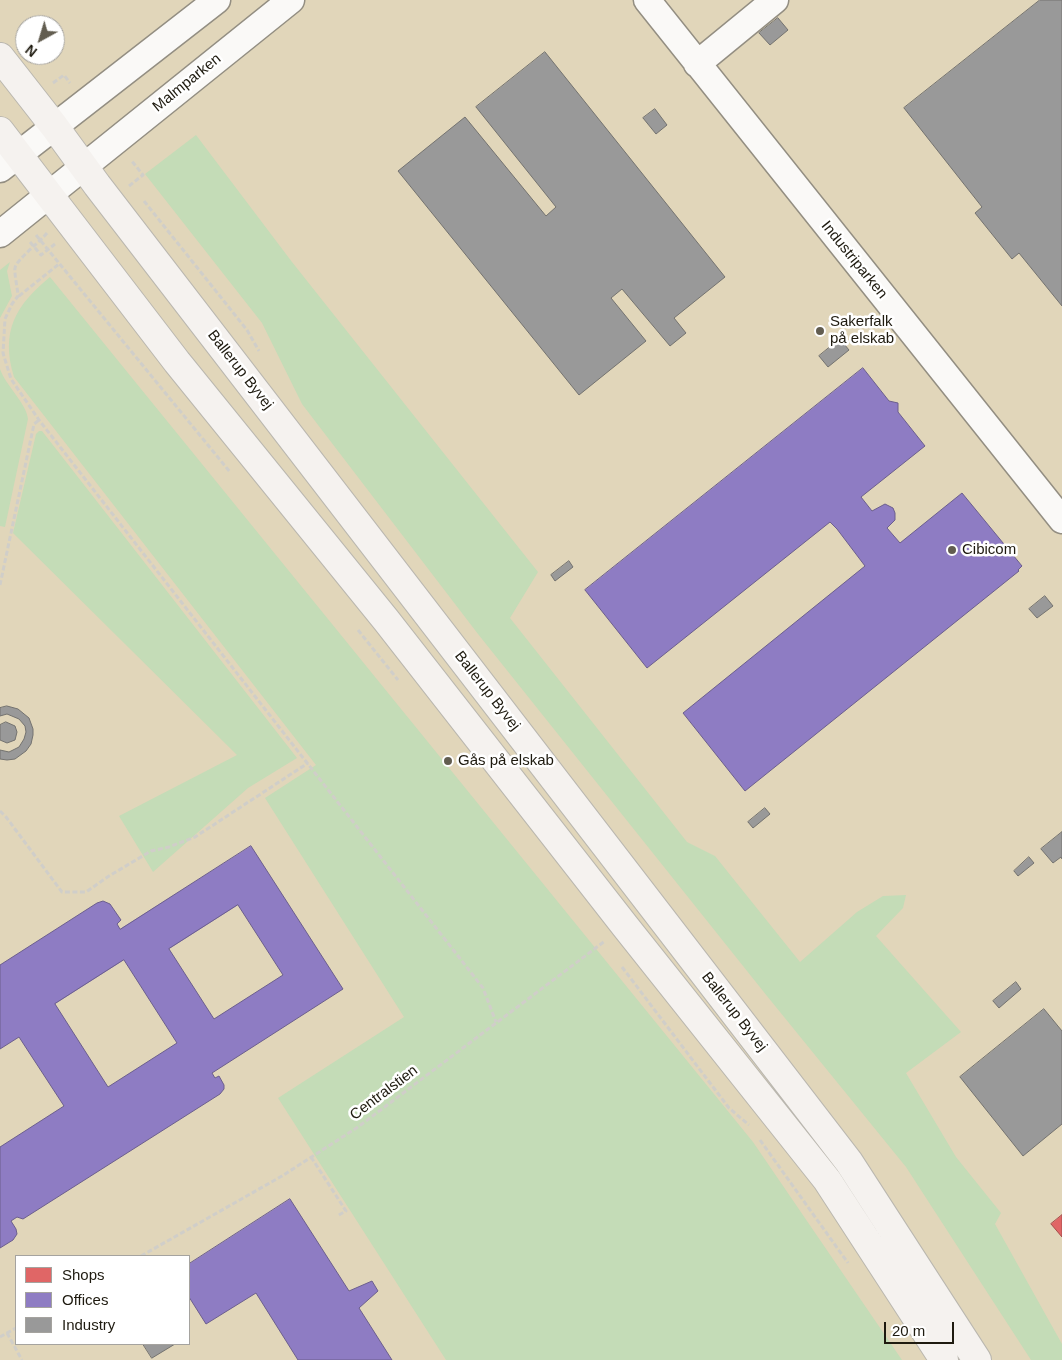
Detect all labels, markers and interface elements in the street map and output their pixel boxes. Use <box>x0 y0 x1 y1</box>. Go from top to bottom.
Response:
north arrow <box>15 15 65 65</box>
text: N <box>22 41 40 60</box>
street label: Malmparken <box>149 50 225 116</box>
street label: Industriparken <box>817 217 891 303</box>
place label: Sakerfalk på elskab <box>830 313 894 348</box>
marker: Sakerfalk på elskab <box>814 325 826 337</box>
street label: Ballerup Byvej <box>203 327 277 413</box>
place label: Cibicom <box>962 541 1016 559</box>
marker: Cibicom <box>946 544 958 556</box>
street label: Ballerup Byvej <box>450 648 524 734</box>
place label: Gås på elskab <box>458 752 554 770</box>
marker: Gås på elskab <box>442 755 454 767</box>
street label: Ballerup Byvej <box>697 969 771 1055</box>
street label: Centralstien <box>347 1062 421 1124</box>
legend <box>15 1255 190 1345</box>
text: Shops <box>62 1266 105 1283</box>
text: Offices <box>62 1291 108 1308</box>
scale bar <box>887 1312 957 1344</box>
text: Industry <box>62 1316 115 1333</box>
text: 20 m <box>892 1322 925 1339</box>

